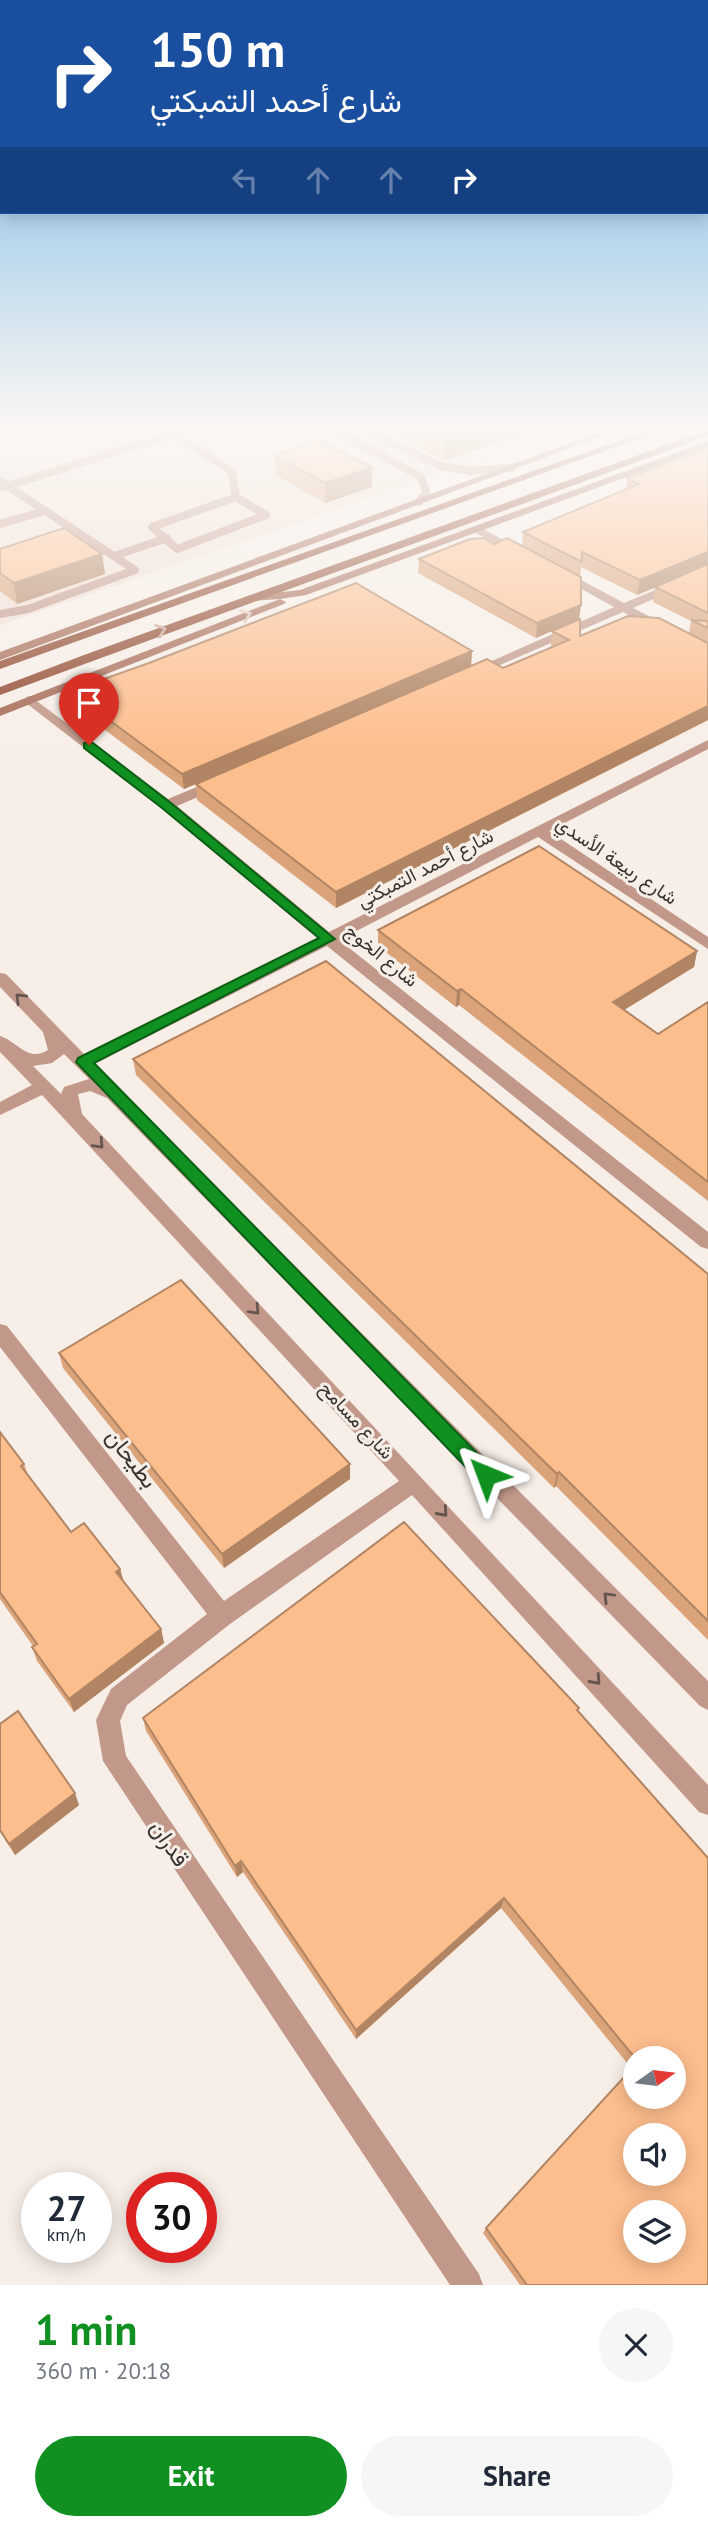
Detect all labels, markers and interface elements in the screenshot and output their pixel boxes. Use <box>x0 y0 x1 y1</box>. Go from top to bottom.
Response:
text: 150 m <box>150 17 285 81</box>
icon: right <box>35 28 126 119</box>
text: شارع أحمد التمبكتي <box>150 79 402 121</box>
icon: left <box>226 161 264 199</box>
icon: ahead <box>299 161 337 199</box>
icon: ahead <box>372 161 410 199</box>
icon: right <box>445 161 483 199</box>
one-way arrow <box>239 610 251 624</box>
one-way arrow <box>154 625 166 639</box>
pin <box>59 673 119 745</box>
icon: arrive <box>70 684 108 722</box>
street label: شارع ربيعة الأسدي <box>549 811 682 913</box>
street label: شارع أحمد التمبكتي <box>353 823 499 916</box>
street label: شارع الخوج <box>340 918 423 993</box>
one-way arrow <box>15 993 28 1006</box>
one-way arrow <box>90 1136 103 1149</box>
one-way arrow <box>246 1302 259 1315</box>
street label: شارع مسامح <box>313 1376 399 1465</box>
street label: بطيحان <box>100 1422 164 1494</box>
position arrow <box>449 1438 523 1512</box>
one-way arrow <box>434 1504 447 1517</box>
one-way arrow <box>603 1593 616 1606</box>
one-way arrow <box>588 1672 600 1685</box>
street label: قدران <box>143 1814 196 1872</box>
north arrow <box>623 2046 686 2109</box>
map controls <box>623 2046 686 2263</box>
button: sound <box>623 2123 686 2186</box>
speed limit sign: 30 <box>126 2172 217 2263</box>
text: 27 <box>47 2185 86 2231</box>
button: layers <box>623 2200 686 2263</box>
text: km/h <box>47 2223 86 2246</box>
text: 1 min <box>35 2302 137 2357</box>
button: close <box>599 2308 673 2382</box>
text: 360 m · 20:18 <box>35 2356 171 2385</box>
button: Exit <box>35 2436 347 2516</box>
button: Share <box>361 2436 673 2516</box>

